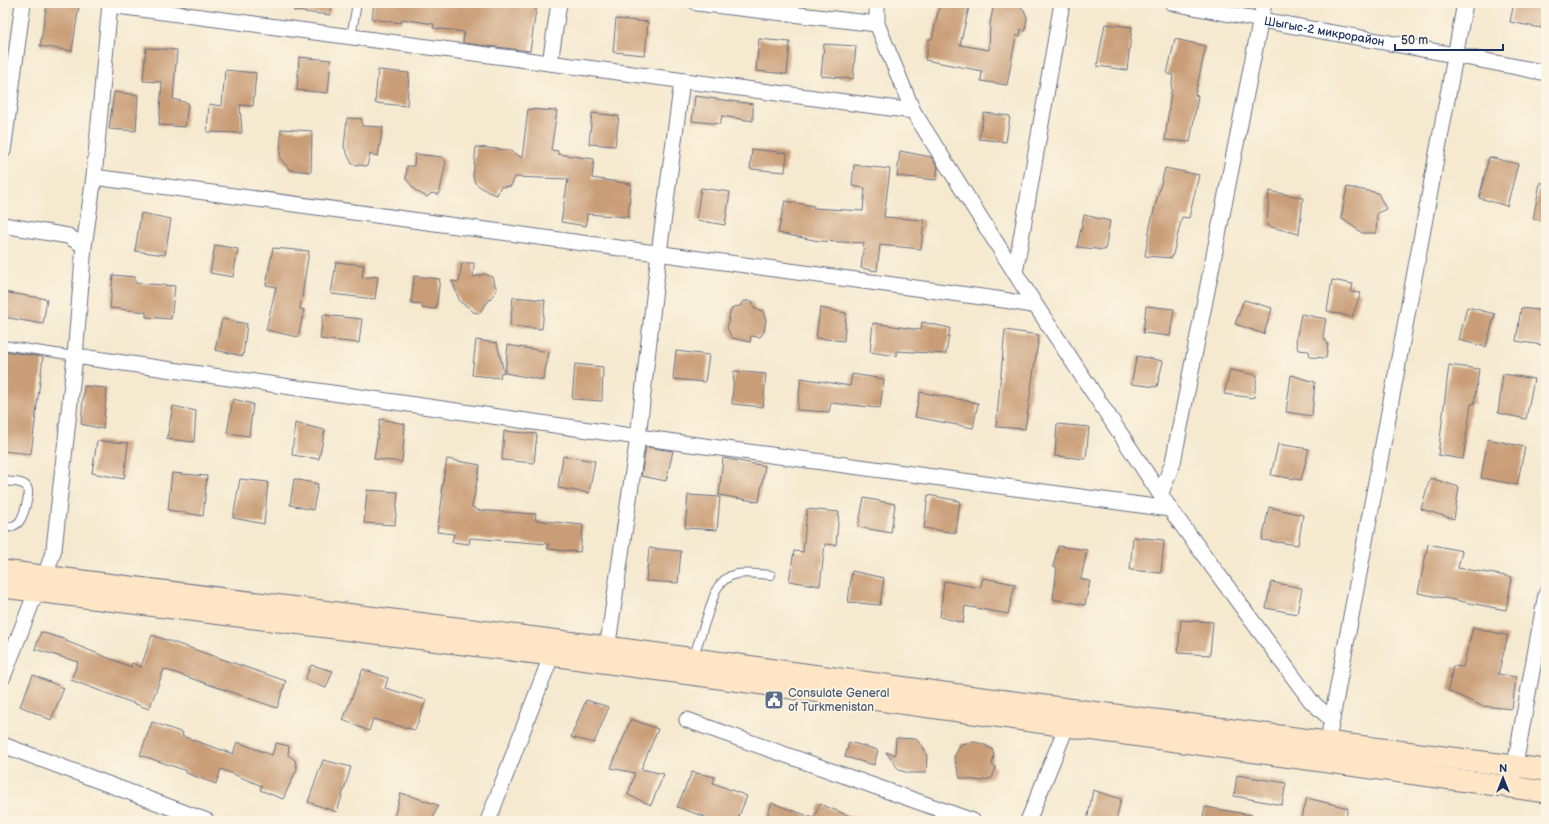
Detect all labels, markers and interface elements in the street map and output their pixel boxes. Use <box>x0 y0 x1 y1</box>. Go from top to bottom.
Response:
street label: Шыгыс-2 микрорайон <box>1263 13 1386 49</box>
scale bar <box>1395 26 1503 52</box>
text: 50 m <box>1401 33 1428 48</box>
place label: Consulate General of Turkmenistan <box>788 686 889 715</box>
public building icon: Consulate General of Turkmenistan <box>763 689 785 711</box>
north arrow <box>1483 758 1523 798</box>
text: N <box>1499 762 1507 775</box>

